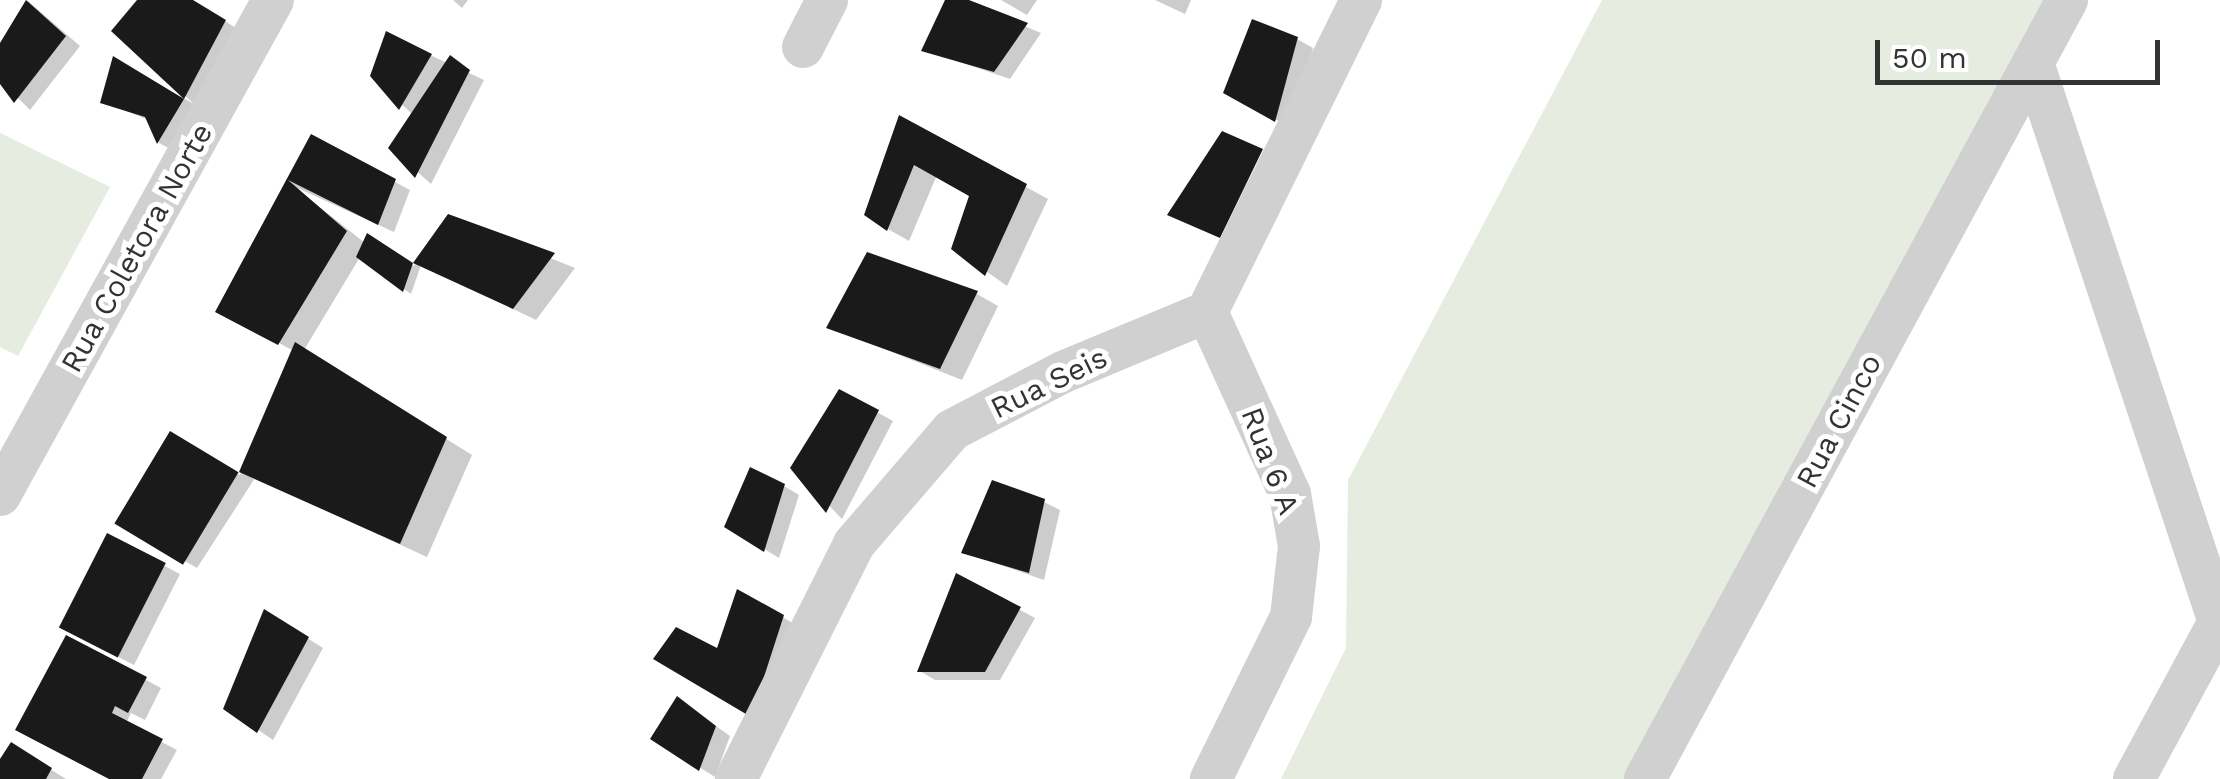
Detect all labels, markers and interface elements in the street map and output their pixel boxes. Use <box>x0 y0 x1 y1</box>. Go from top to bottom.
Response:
scale bar <box>1880 20 2165 82</box>
text: 50 m <box>1892 40 1967 75</box>
street label: Rua Coletora Norte <box>53 117 221 379</box>
street label: Rua Seis <box>985 339 1113 427</box>
street label: Rua Cinco <box>1789 348 1889 494</box>
street label: Rua 6 A <box>1233 402 1307 520</box>

